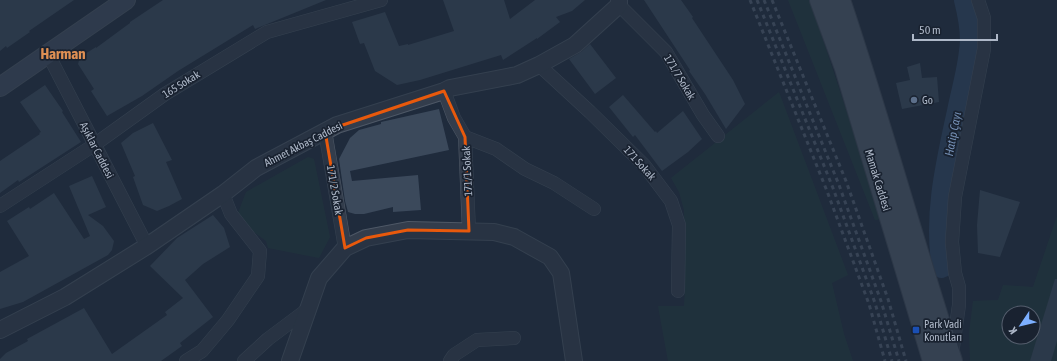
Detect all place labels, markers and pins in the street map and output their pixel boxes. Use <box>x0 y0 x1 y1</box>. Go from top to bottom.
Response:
place label: Go <box>922 94 933 106</box>
marker: Go <box>909 95 919 105</box>
place label: Park Vadi Konutları <box>924 318 962 343</box>
marker: Park Vadi Konutları <box>911 325 921 335</box>

